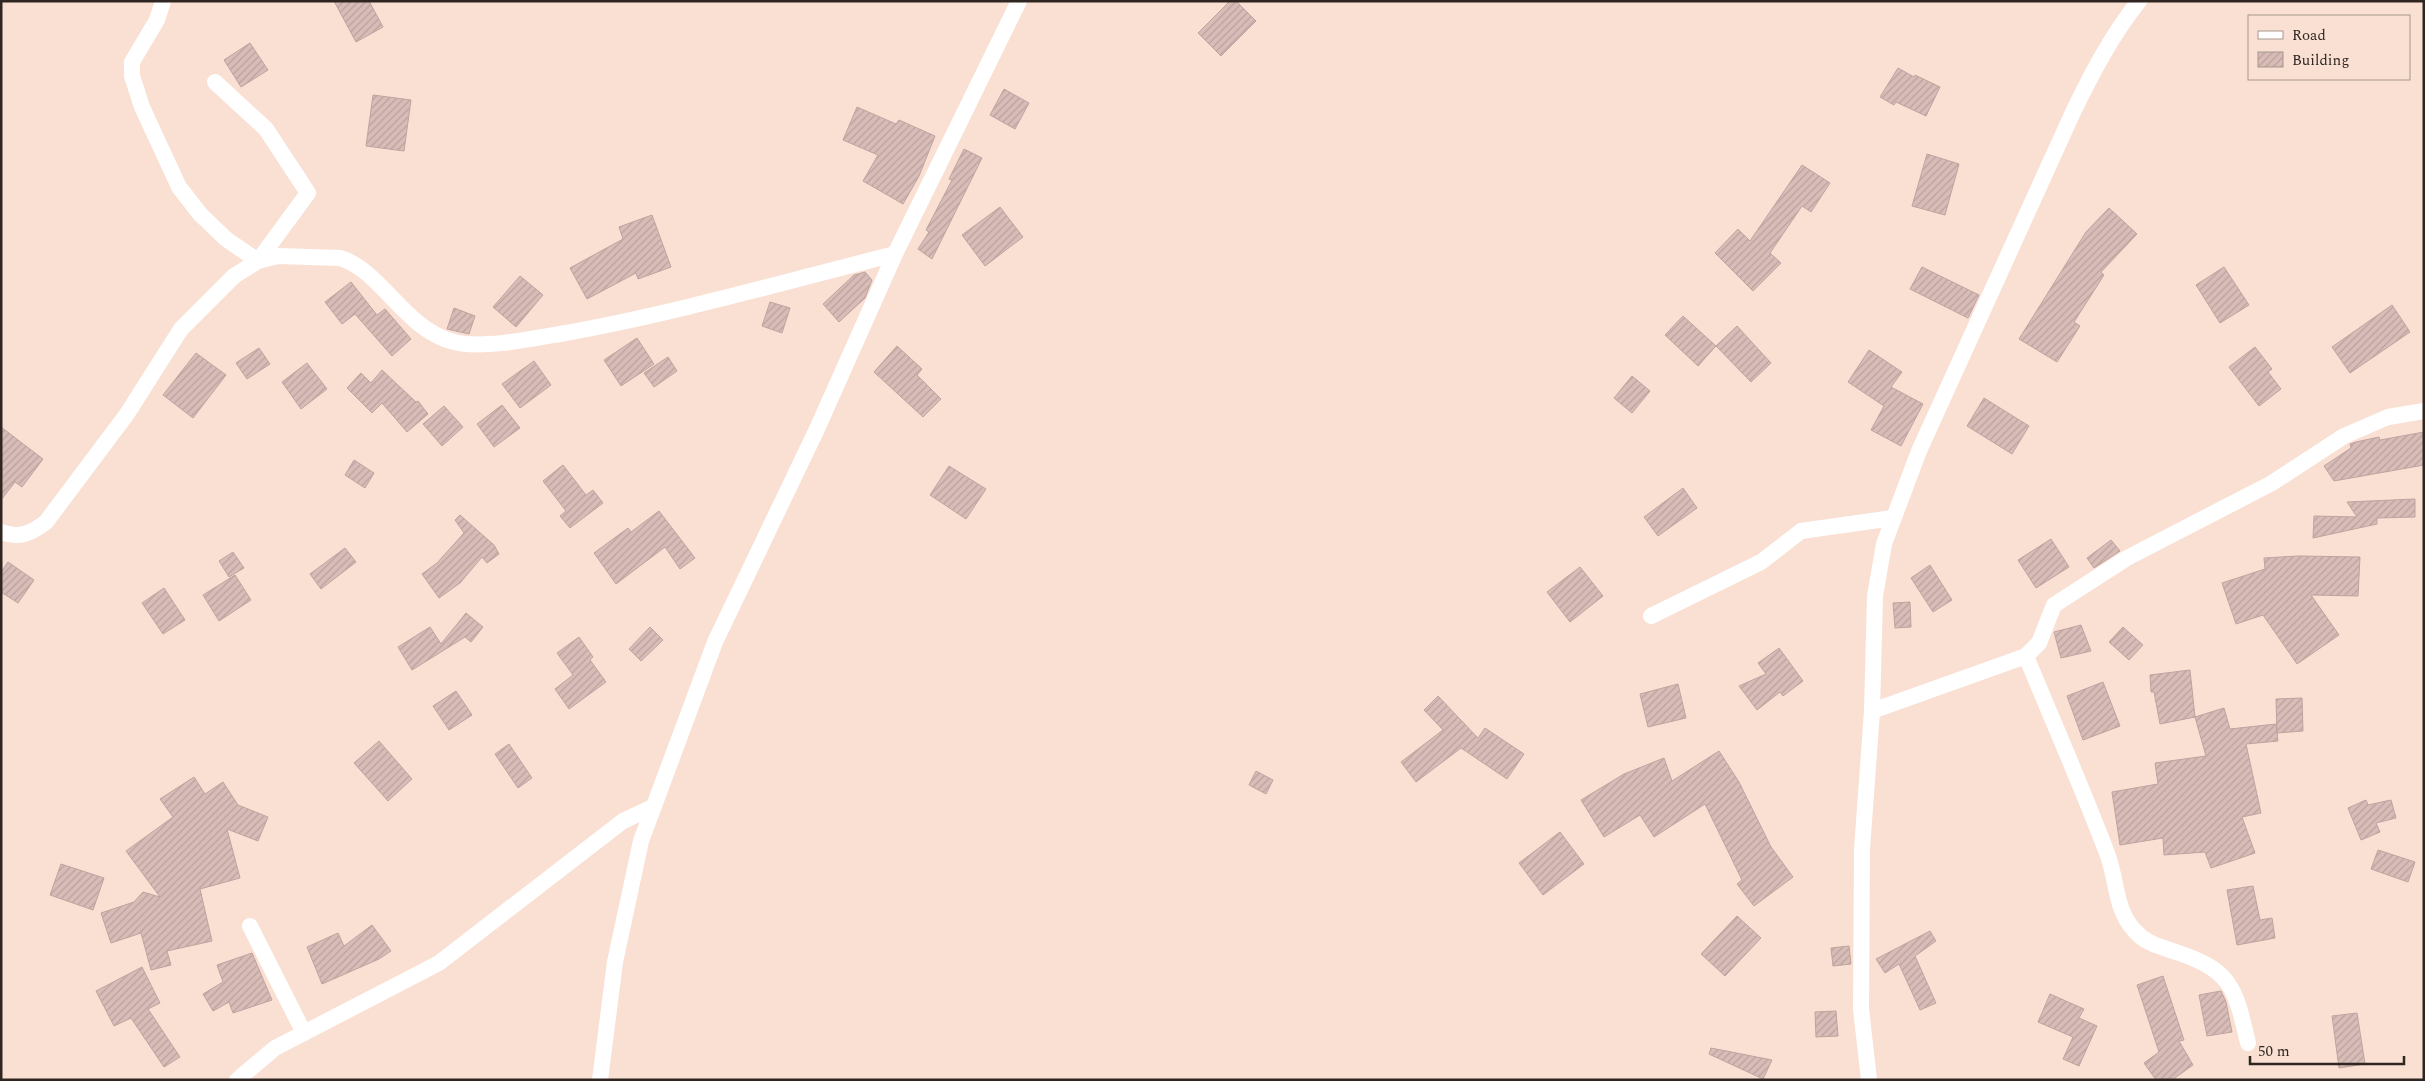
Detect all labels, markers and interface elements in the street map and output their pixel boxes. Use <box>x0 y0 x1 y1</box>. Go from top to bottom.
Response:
legend <box>2248 15 2410 80</box>
text: Road <box>2292 24 2326 47</box>
text: Building <box>2292 49 2349 72</box>
scale bar <box>2250 1034 2404 1066</box>
text: 50 m <box>2258 1040 2290 1063</box>

